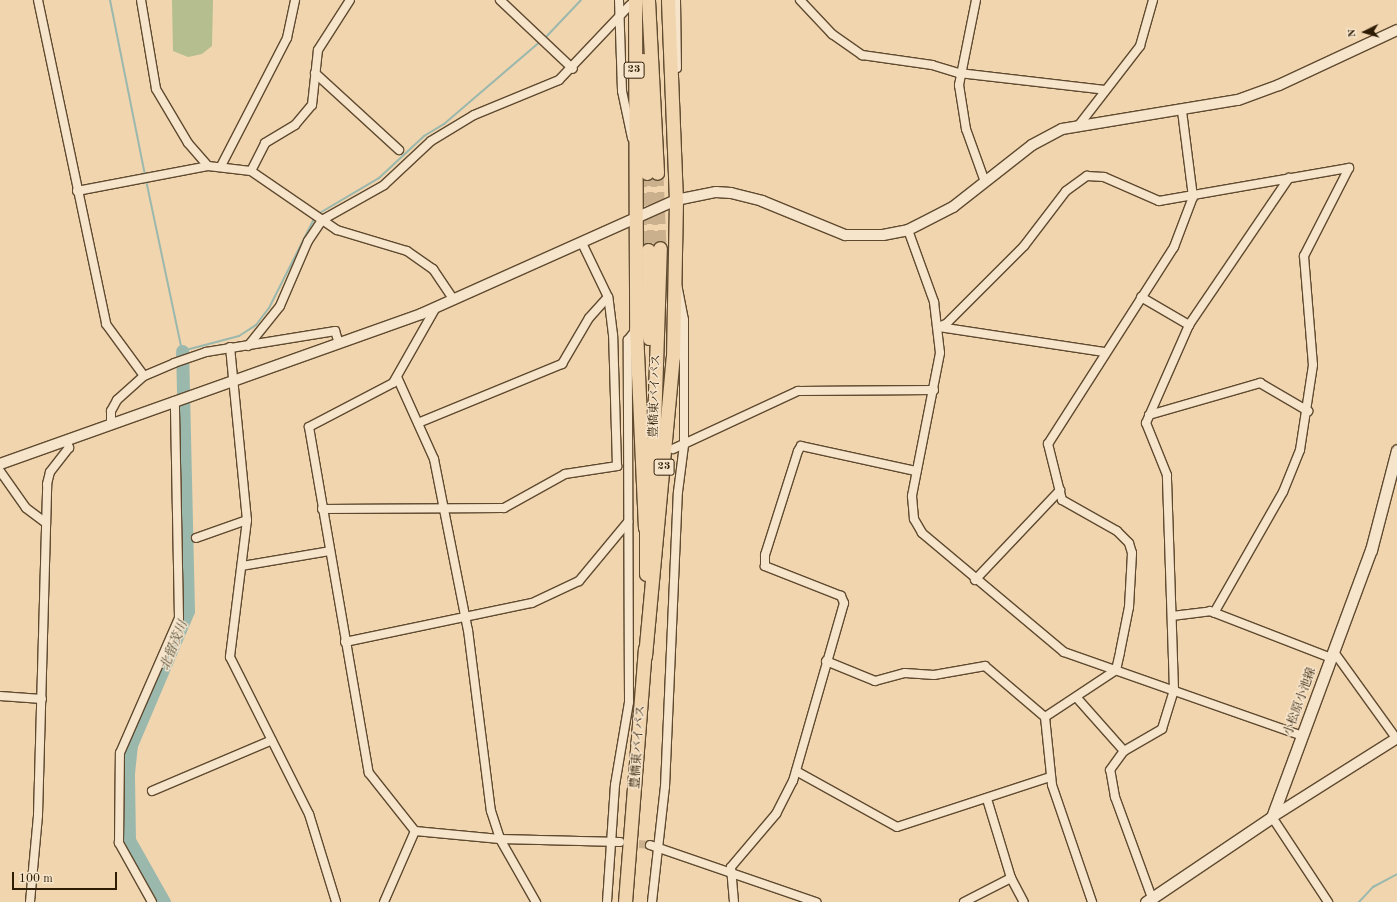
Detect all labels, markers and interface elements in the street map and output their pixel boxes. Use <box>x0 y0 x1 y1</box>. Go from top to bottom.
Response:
north arrow <box>1345 12 1385 52</box>
text: N <box>1347 28 1358 38</box>
road number: 23 <box>623 61 645 79</box>
street label: 豊橋東バイパス <box>647 354 665 438</box>
road number: 23 <box>653 458 675 476</box>
water label: 北留茂川 <box>158 619 192 673</box>
street label: 小松原小池線 <box>1282 666 1320 738</box>
street label: 豊橋東バイパス <box>629 705 649 789</box>
scale bar <box>14 864 119 890</box>
text: 100 m <box>19 873 53 885</box>

